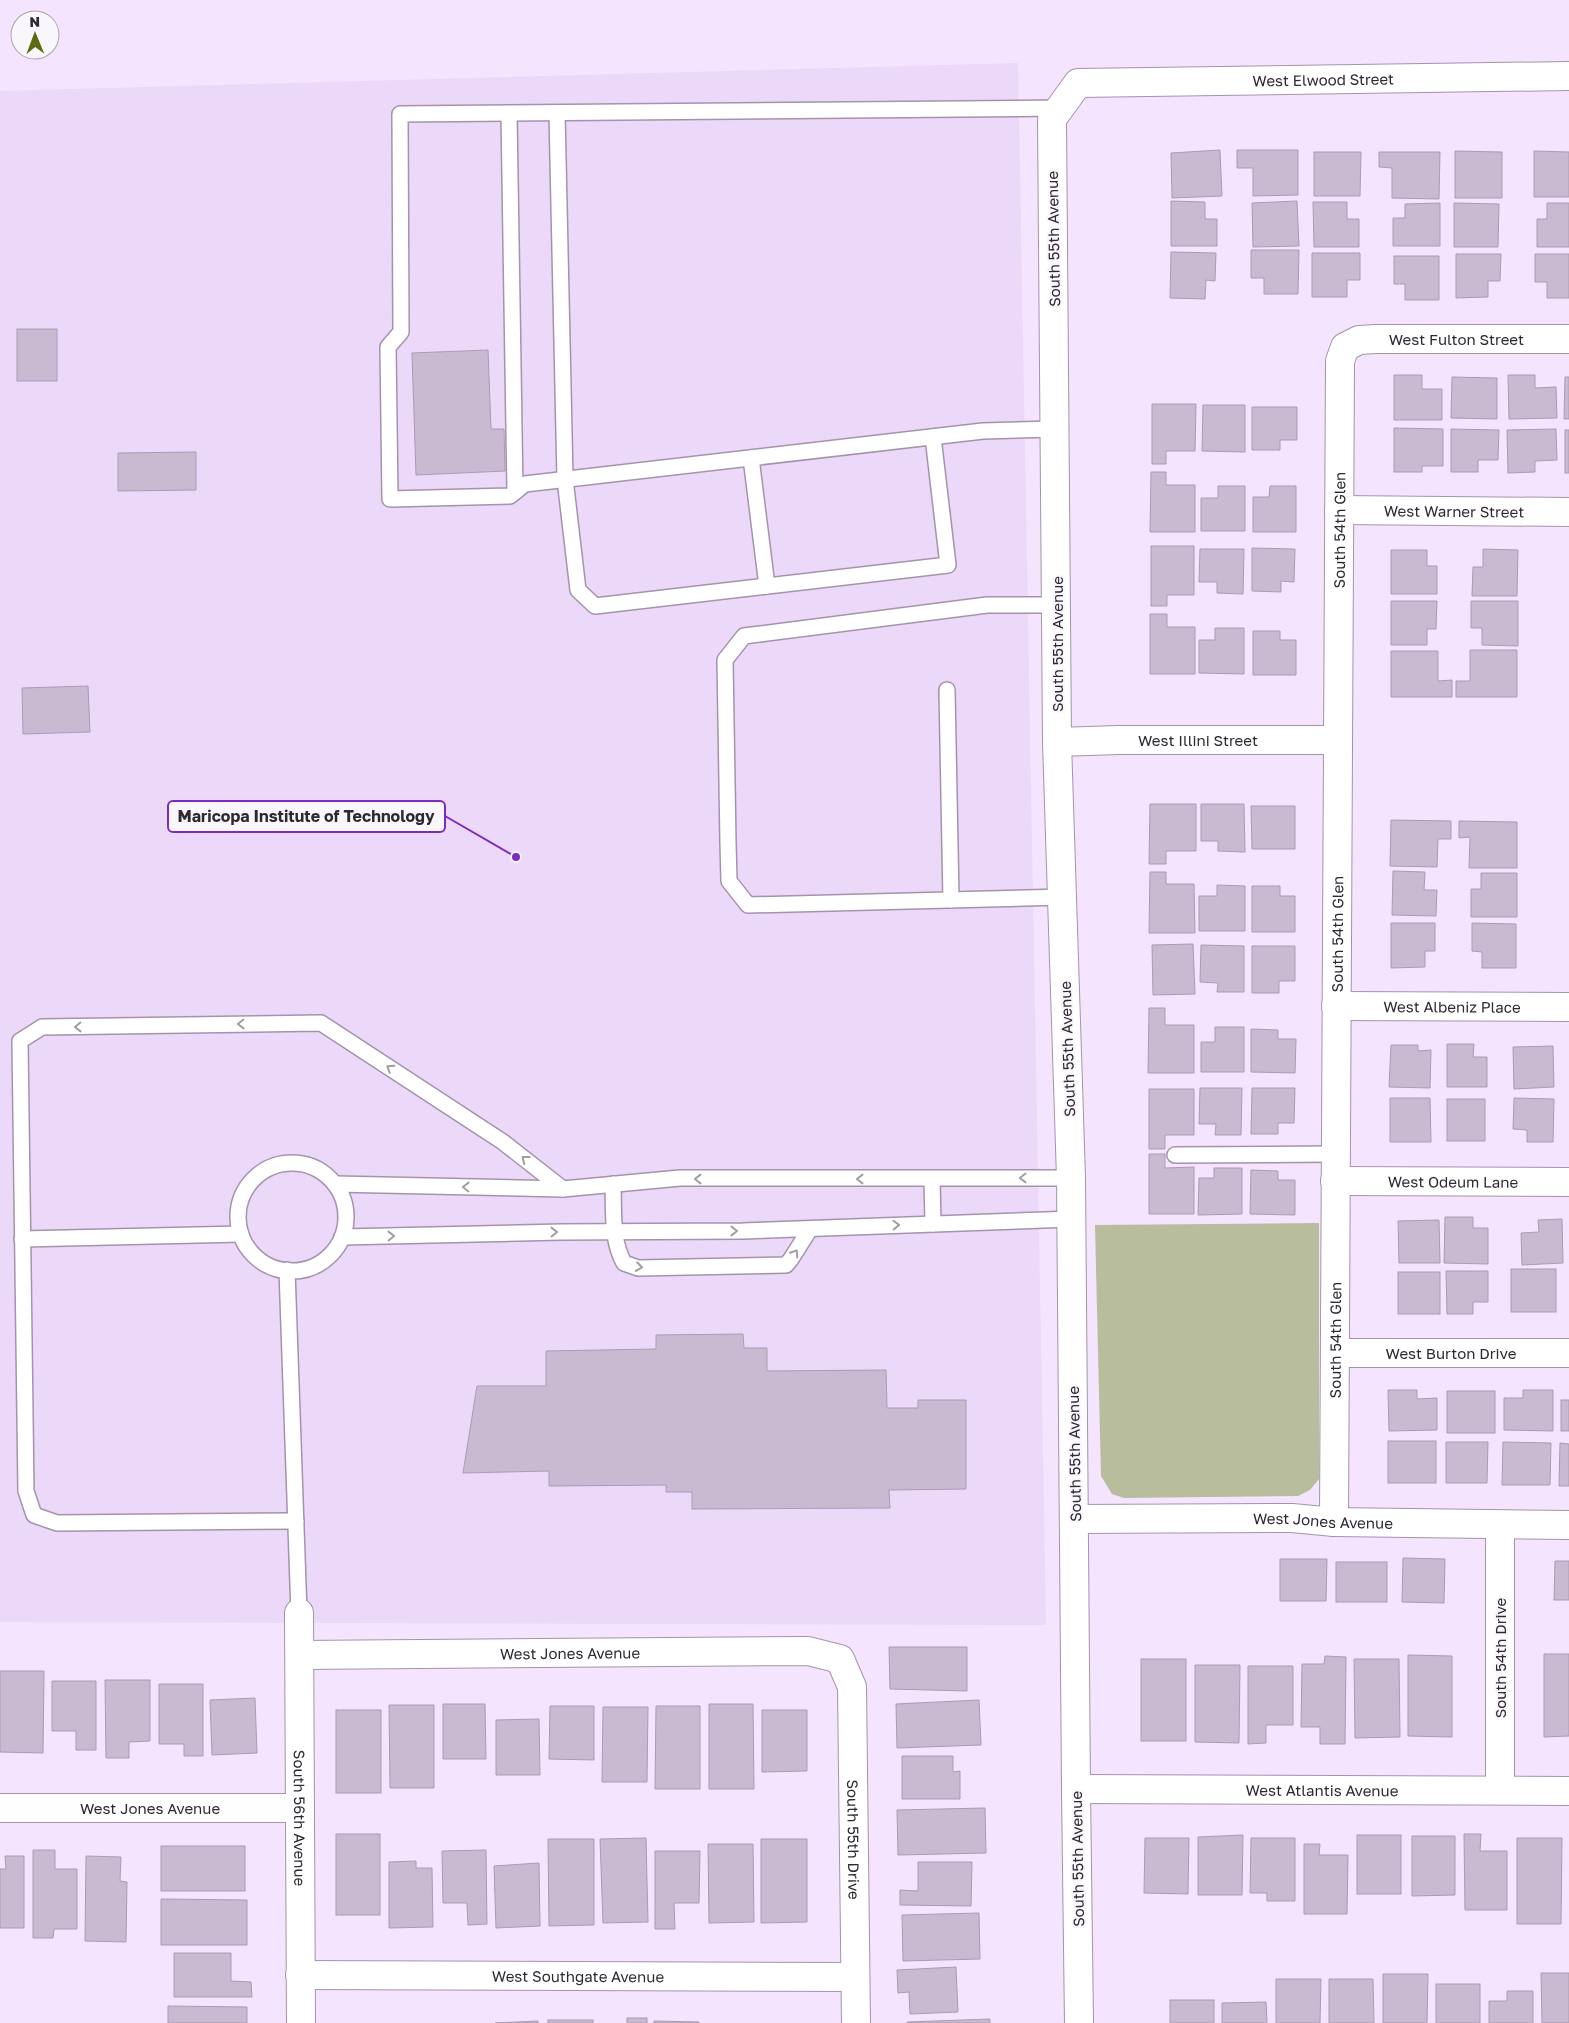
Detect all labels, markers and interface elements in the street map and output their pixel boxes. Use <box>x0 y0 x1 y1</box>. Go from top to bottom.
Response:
north arrow <box>10 10 60 60</box>
text: N <box>29 13 40 30</box>
street label: West Elwood Street <box>1252 69 1394 90</box>
street label: South 55th Avenue <box>1043 171 1063 307</box>
street label: West Fulton Street <box>1389 330 1524 348</box>
street label: South 54th Glen <box>1330 472 1348 588</box>
street label: West Warner Street <box>1384 501 1524 521</box>
street label: South 55th Avenue <box>1048 576 1066 712</box>
street label: West Illini Street <box>1138 731 1258 749</box>
callout: Maricopa Institute of Technology <box>168 801 445 832</box>
text: Maricopa Institute of Technology <box>177 806 435 826</box>
street label: South 54th Glen <box>1328 876 1346 992</box>
street label: South 55th Avenue <box>1056 980 1078 1117</box>
street label: West Albeniz Place <box>1383 997 1521 1016</box>
one-way arrow <box>236 1019 244 1030</box>
one-way arrow <box>74 1022 82 1032</box>
one-way arrow <box>386 1065 395 1074</box>
one-way arrow <box>521 1155 530 1164</box>
street label: West Odeum Lane <box>1388 1172 1519 1191</box>
one-way arrow <box>693 1173 701 1184</box>
one-way arrow <box>1018 1173 1026 1183</box>
one-way arrow <box>856 1174 864 1184</box>
one-way arrow <box>461 1181 469 1192</box>
one-way arrow <box>892 1220 900 1231</box>
one-way arrow <box>730 1226 738 1236</box>
one-way arrow <box>550 1227 558 1237</box>
one-way arrow <box>388 1231 395 1241</box>
one-way arrow <box>789 1249 798 1259</box>
one-way arrow <box>635 1261 643 1272</box>
street label: South 54th Glen <box>1326 1282 1344 1398</box>
street label: West Burton Drive <box>1386 1344 1517 1362</box>
street label: South 55th Avenue <box>1064 1386 1084 1522</box>
street label: West Jones Avenue <box>1253 1509 1393 1532</box>
street label: South 54th Drive <box>1491 1597 1509 1718</box>
street label: West Jones Avenue <box>500 1643 640 1662</box>
street label: South 56th Avenue <box>291 1750 309 1887</box>
street label: South 55th Drive <box>844 1779 864 1900</box>
street label: West Atlantis Avenue <box>1246 1781 1399 1799</box>
street label: South 55th Avenue <box>1067 1791 1087 1927</box>
street label: West Jones Avenue <box>80 1799 220 1817</box>
street label: West Southgate Avenue <box>492 1967 664 1985</box>

